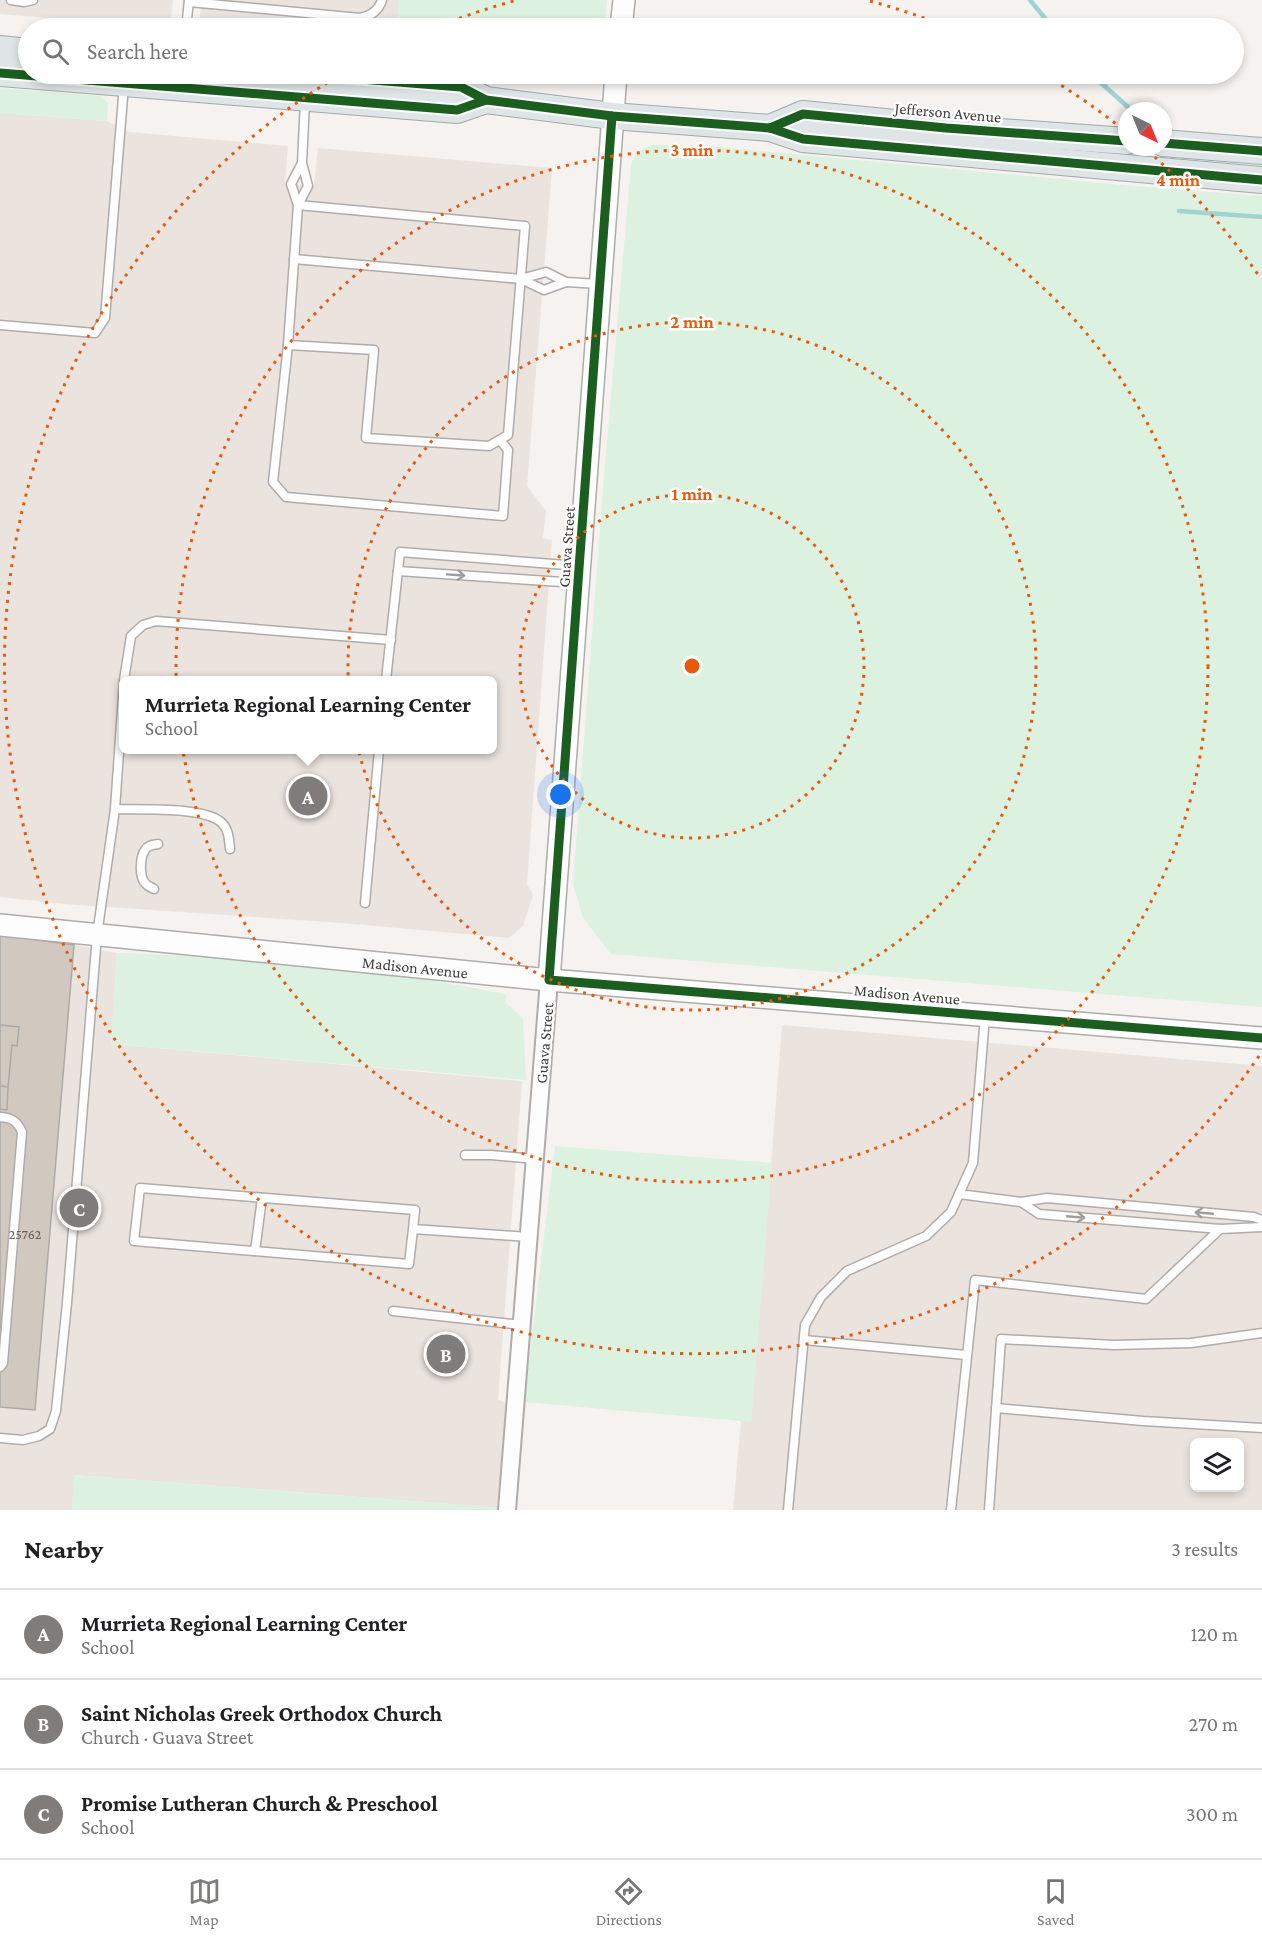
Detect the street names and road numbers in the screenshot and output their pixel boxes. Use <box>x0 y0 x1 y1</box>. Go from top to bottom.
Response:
street label: Jefferson Avenue <box>892 99 1002 127</box>
street label: Guava Street <box>555 505 578 588</box>
street label: Madison Avenue <box>361 953 469 982</box>
street label: Madison Avenue <box>853 981 961 1008</box>
street label: Guava Street <box>532 1001 557 1084</box>

